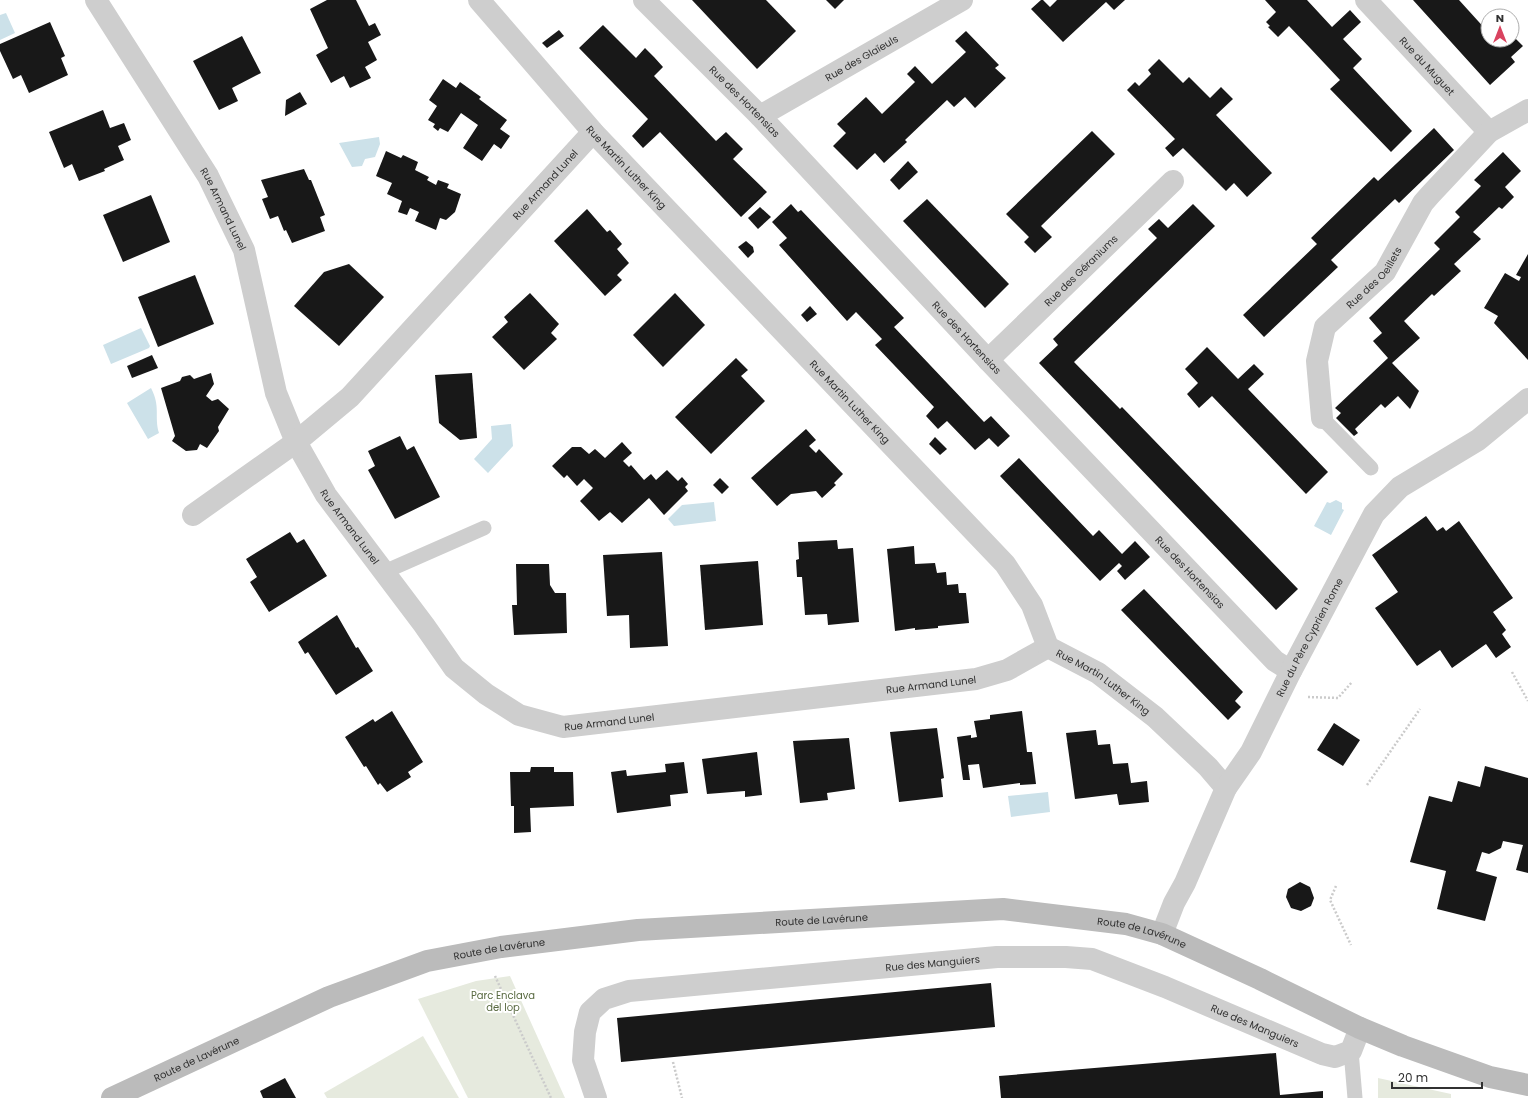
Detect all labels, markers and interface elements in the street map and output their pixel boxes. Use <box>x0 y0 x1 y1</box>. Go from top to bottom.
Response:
north arrow <box>1480 8 1520 48</box>
text: N <box>1496 10 1504 26</box>
street label: Rue des Glaïeuls <box>822 31 901 85</box>
street label: Rue du Muguet <box>1396 33 1459 99</box>
street label: Rue des Hortensias <box>706 62 784 141</box>
street label: Rue Martin Luther King <box>583 122 670 212</box>
street label: Rue Armand Lunel <box>509 146 581 223</box>
street label: Rue Armand Lunel <box>197 164 250 253</box>
street label: Rue des Géraniums <box>1040 231 1121 310</box>
street label: Rue des Oeillets <box>1342 244 1405 312</box>
street label: Rue des Hortensias <box>929 297 1005 377</box>
street label: Rue Martin Luther King <box>807 356 894 447</box>
street label: Rue Armand Lunel <box>317 486 383 567</box>
street label: Rue des Hortensias <box>1152 532 1228 612</box>
street label: Rue du Père Cyprien Rome <box>1272 575 1346 699</box>
street label: Rue Martin Luther King <box>1054 645 1154 718</box>
street label: Rue Armand Lunel <box>885 672 977 697</box>
street label: Rue Armand Lunel <box>563 709 655 734</box>
street label: Route de Lavérune <box>775 909 868 930</box>
street label: Route de Lavérune <box>1096 913 1189 952</box>
street label: Route de Lavérune <box>452 934 546 963</box>
street label: Rue des Manguiers <box>885 951 980 975</box>
park label: Parc Enclava del lop <box>471 988 535 1015</box>
street label: Rue des Manguiers <box>1209 1000 1302 1051</box>
street label: Route de Lavérune <box>151 1032 242 1085</box>
scale bar <box>1392 1064 1482 1090</box>
text: 20 m <box>1398 1069 1428 1086</box>

